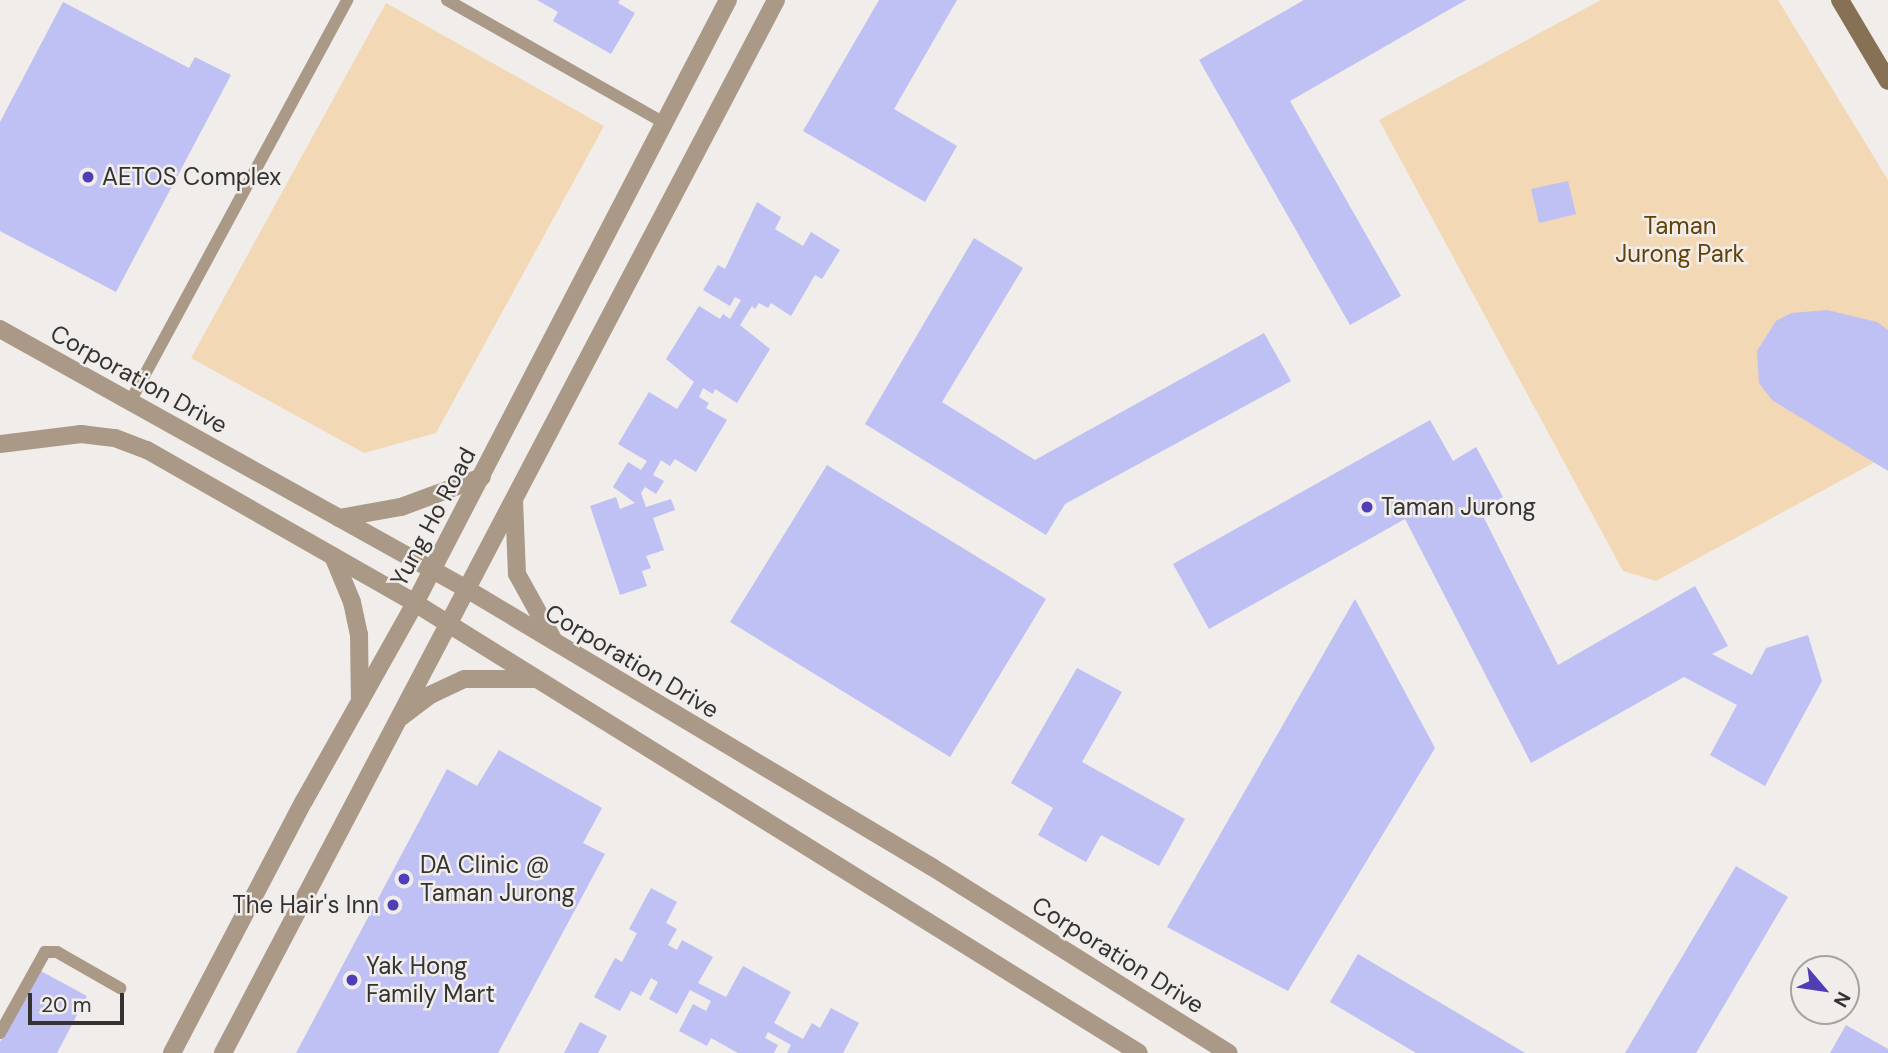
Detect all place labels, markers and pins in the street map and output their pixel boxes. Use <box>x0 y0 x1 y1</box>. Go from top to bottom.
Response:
place label: AETOS Complex <box>102 163 281 191</box>
marker: AETOS Complex <box>80 169 96 185</box>
place label: Taman Jurong <box>1381 493 1536 521</box>
marker: Taman Jurong <box>1359 499 1375 515</box>
place label: DA Clinic @ Taman Jurong <box>420 851 575 907</box>
marker: DA Clinic @ Taman Jurong <box>394 869 414 889</box>
place label: The Hair's Inn <box>232 891 379 919</box>
marker: The Hair's Inn <box>385 897 401 913</box>
place label: Yak Hong Family Mart <box>366 952 495 1008</box>
marker: Yak Hong Family Mart <box>344 972 360 988</box>

